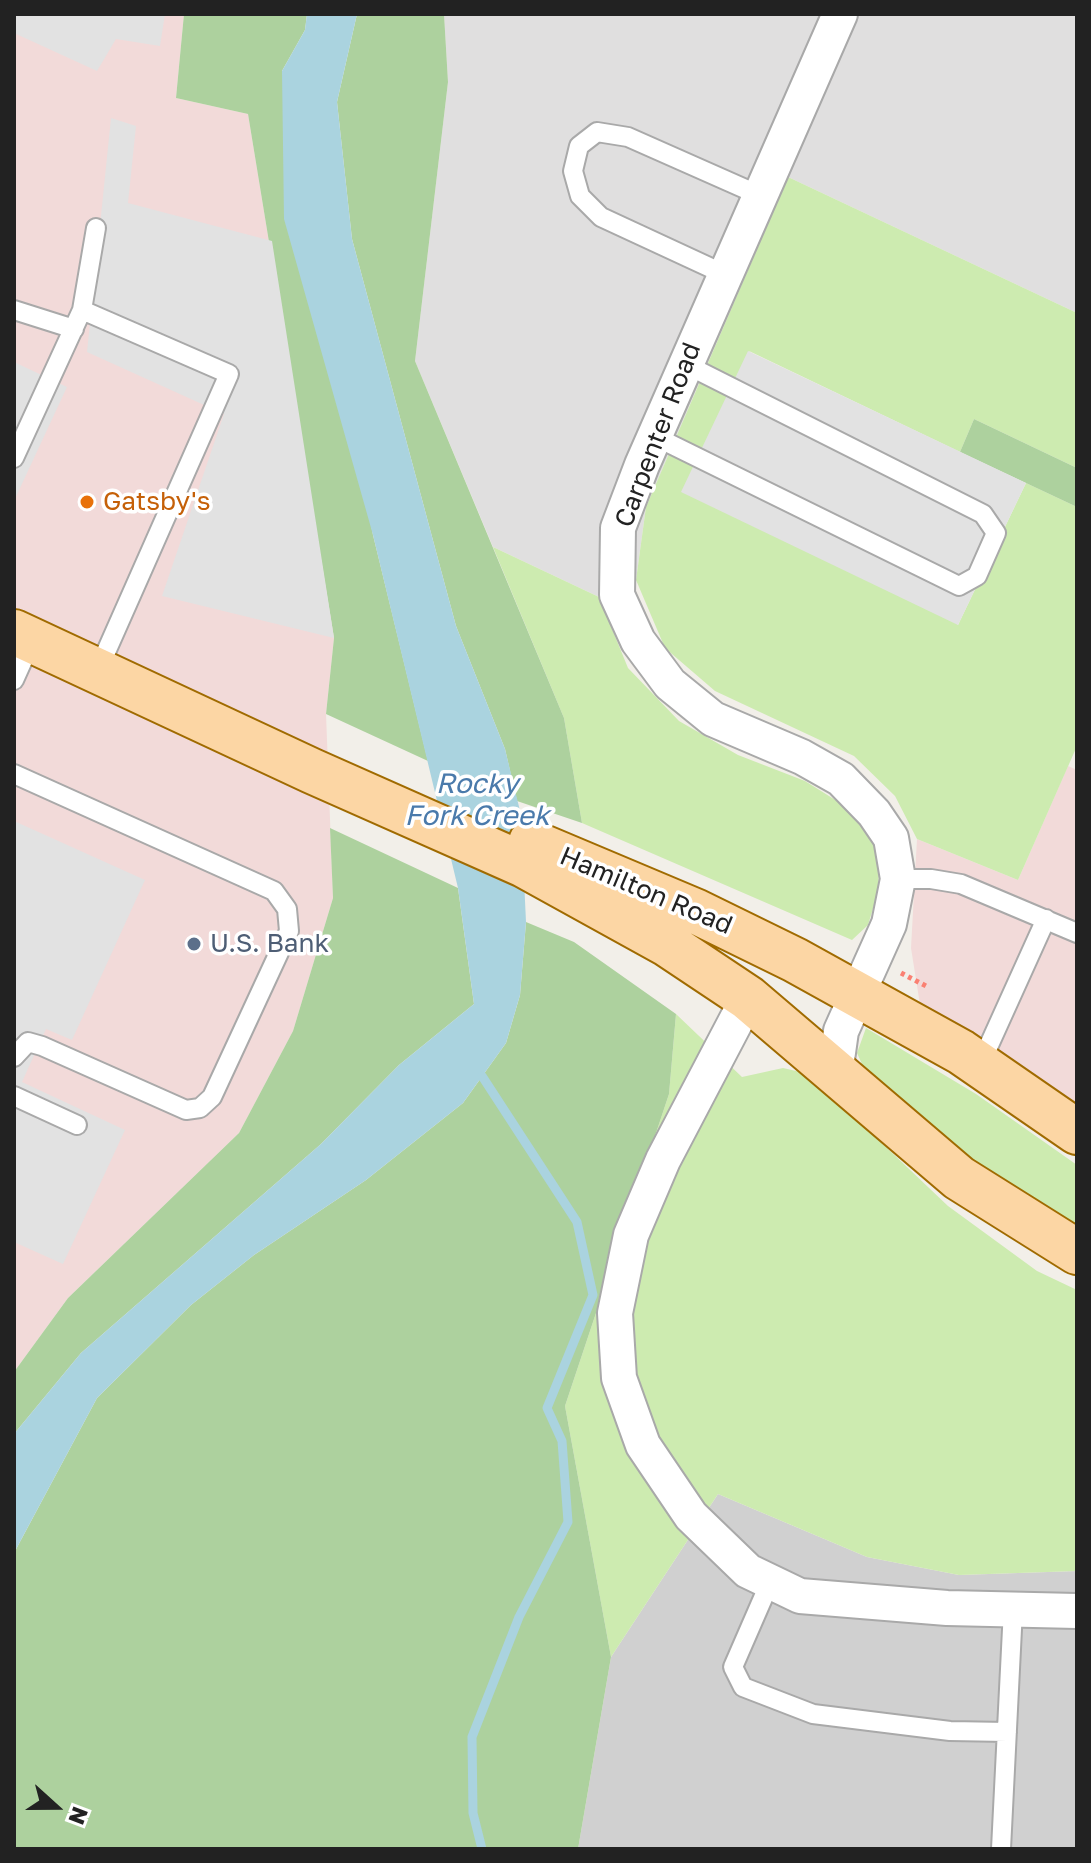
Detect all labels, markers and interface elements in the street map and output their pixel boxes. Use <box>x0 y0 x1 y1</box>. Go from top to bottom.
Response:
street label: Carpenter Road <box>608 338 708 532</box>
place label: Gatsby's <box>103 486 211 518</box>
marker: Gatsby's <box>78 493 96 511</box>
water label: Rocky Fork Creek <box>405 767 549 833</box>
street label: Hamilton Road <box>555 841 737 941</box>
place label: U.S. Bank <box>210 928 329 960</box>
marker: U.S. Bank <box>185 935 203 953</box>
north arrow <box>16 1767 96 1847</box>
text: N <box>63 1803 94 1828</box>

